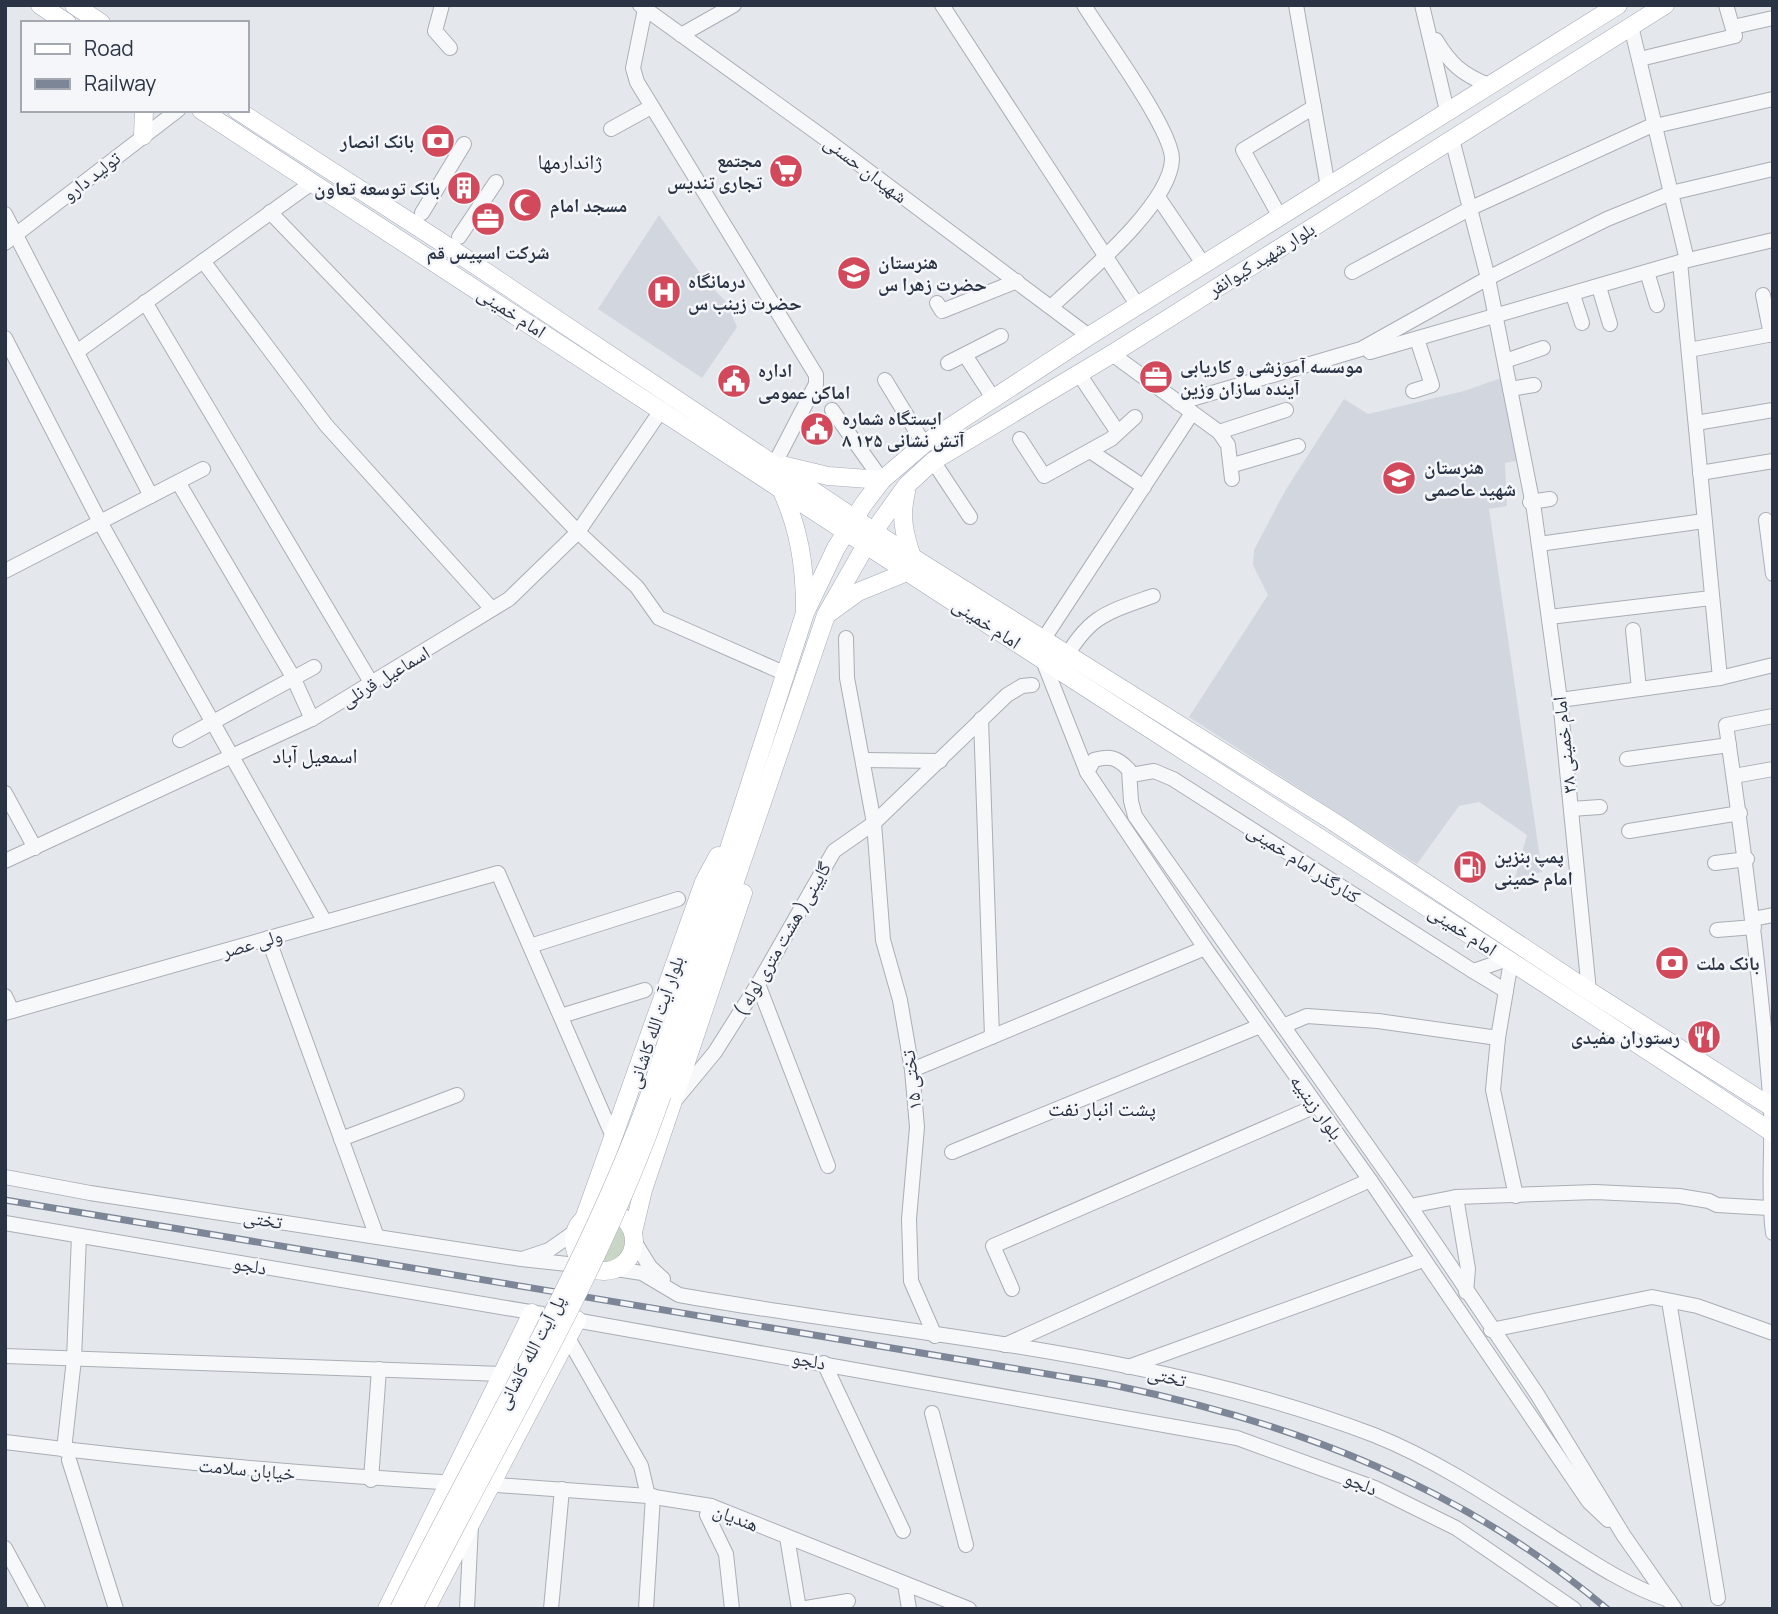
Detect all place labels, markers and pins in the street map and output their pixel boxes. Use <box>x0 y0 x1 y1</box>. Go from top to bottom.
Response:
bank icon: بانک انصار <box>419 122 457 160</box>
place label: بانک انصار <box>339 128 414 154</box>
place label: مجتمع تجاری تندیس <box>667 147 763 195</box>
supermarket icon: مجتمع تجاری تندیس <box>767 152 805 190</box>
building icon: بانک توسعه تعاون <box>445 169 483 207</box>
place label: بانک توسعه تعاون <box>314 175 440 201</box>
mosque icon: مسجد امام <box>506 186 544 224</box>
place label: مسجد امام <box>550 192 627 219</box>
office icon: شرکت اسپیس قم <box>469 200 507 238</box>
place label: شرکت اسپیس قم <box>426 239 550 265</box>
place label: هنرستان حضرت زهرا س <box>878 249 987 297</box>
school or university icon: هنرستان حضرت زهرا س <box>835 254 873 292</box>
place label: درمانگاه حضرت زینب س <box>688 268 802 316</box>
hospital icon: درمانگاه حضرت زینب س <box>645 273 683 311</box>
place label: موسسه آموزشی و کاریابی آینده سازان وزین <box>1180 353 1363 401</box>
place label: اداره اماکن عمومی <box>758 357 851 405</box>
office icon: موسسه آموزشی و کاریابی آینده سازان وزین <box>1137 358 1175 396</box>
public building icon: اداره اماکن عمومی <box>715 362 753 400</box>
place label: ایستگاه شماره ۸ آتش نشانی ۱۲۵ <box>842 405 965 453</box>
public building icon: ایستگاه شماره ۸ آتش نشانی ۱۲۵ <box>798 410 836 448</box>
place label: هنرستان شهید عاصمی <box>1424 454 1516 502</box>
school or university icon: هنرستان شهید عاصمی <box>1380 459 1418 497</box>
place label: پمپ بنزین امام خمینی <box>1494 843 1573 892</box>
fuel station icon: پمپ بنزین امام خمینی <box>1451 848 1489 886</box>
bank icon: بانک ملت <box>1653 944 1691 982</box>
place label: بانک ملت <box>1696 950 1759 976</box>
restaurant icon: رستوران مفیدی <box>1685 1018 1723 1056</box>
place label: رستوران مفیدی <box>1571 1024 1680 1050</box>

